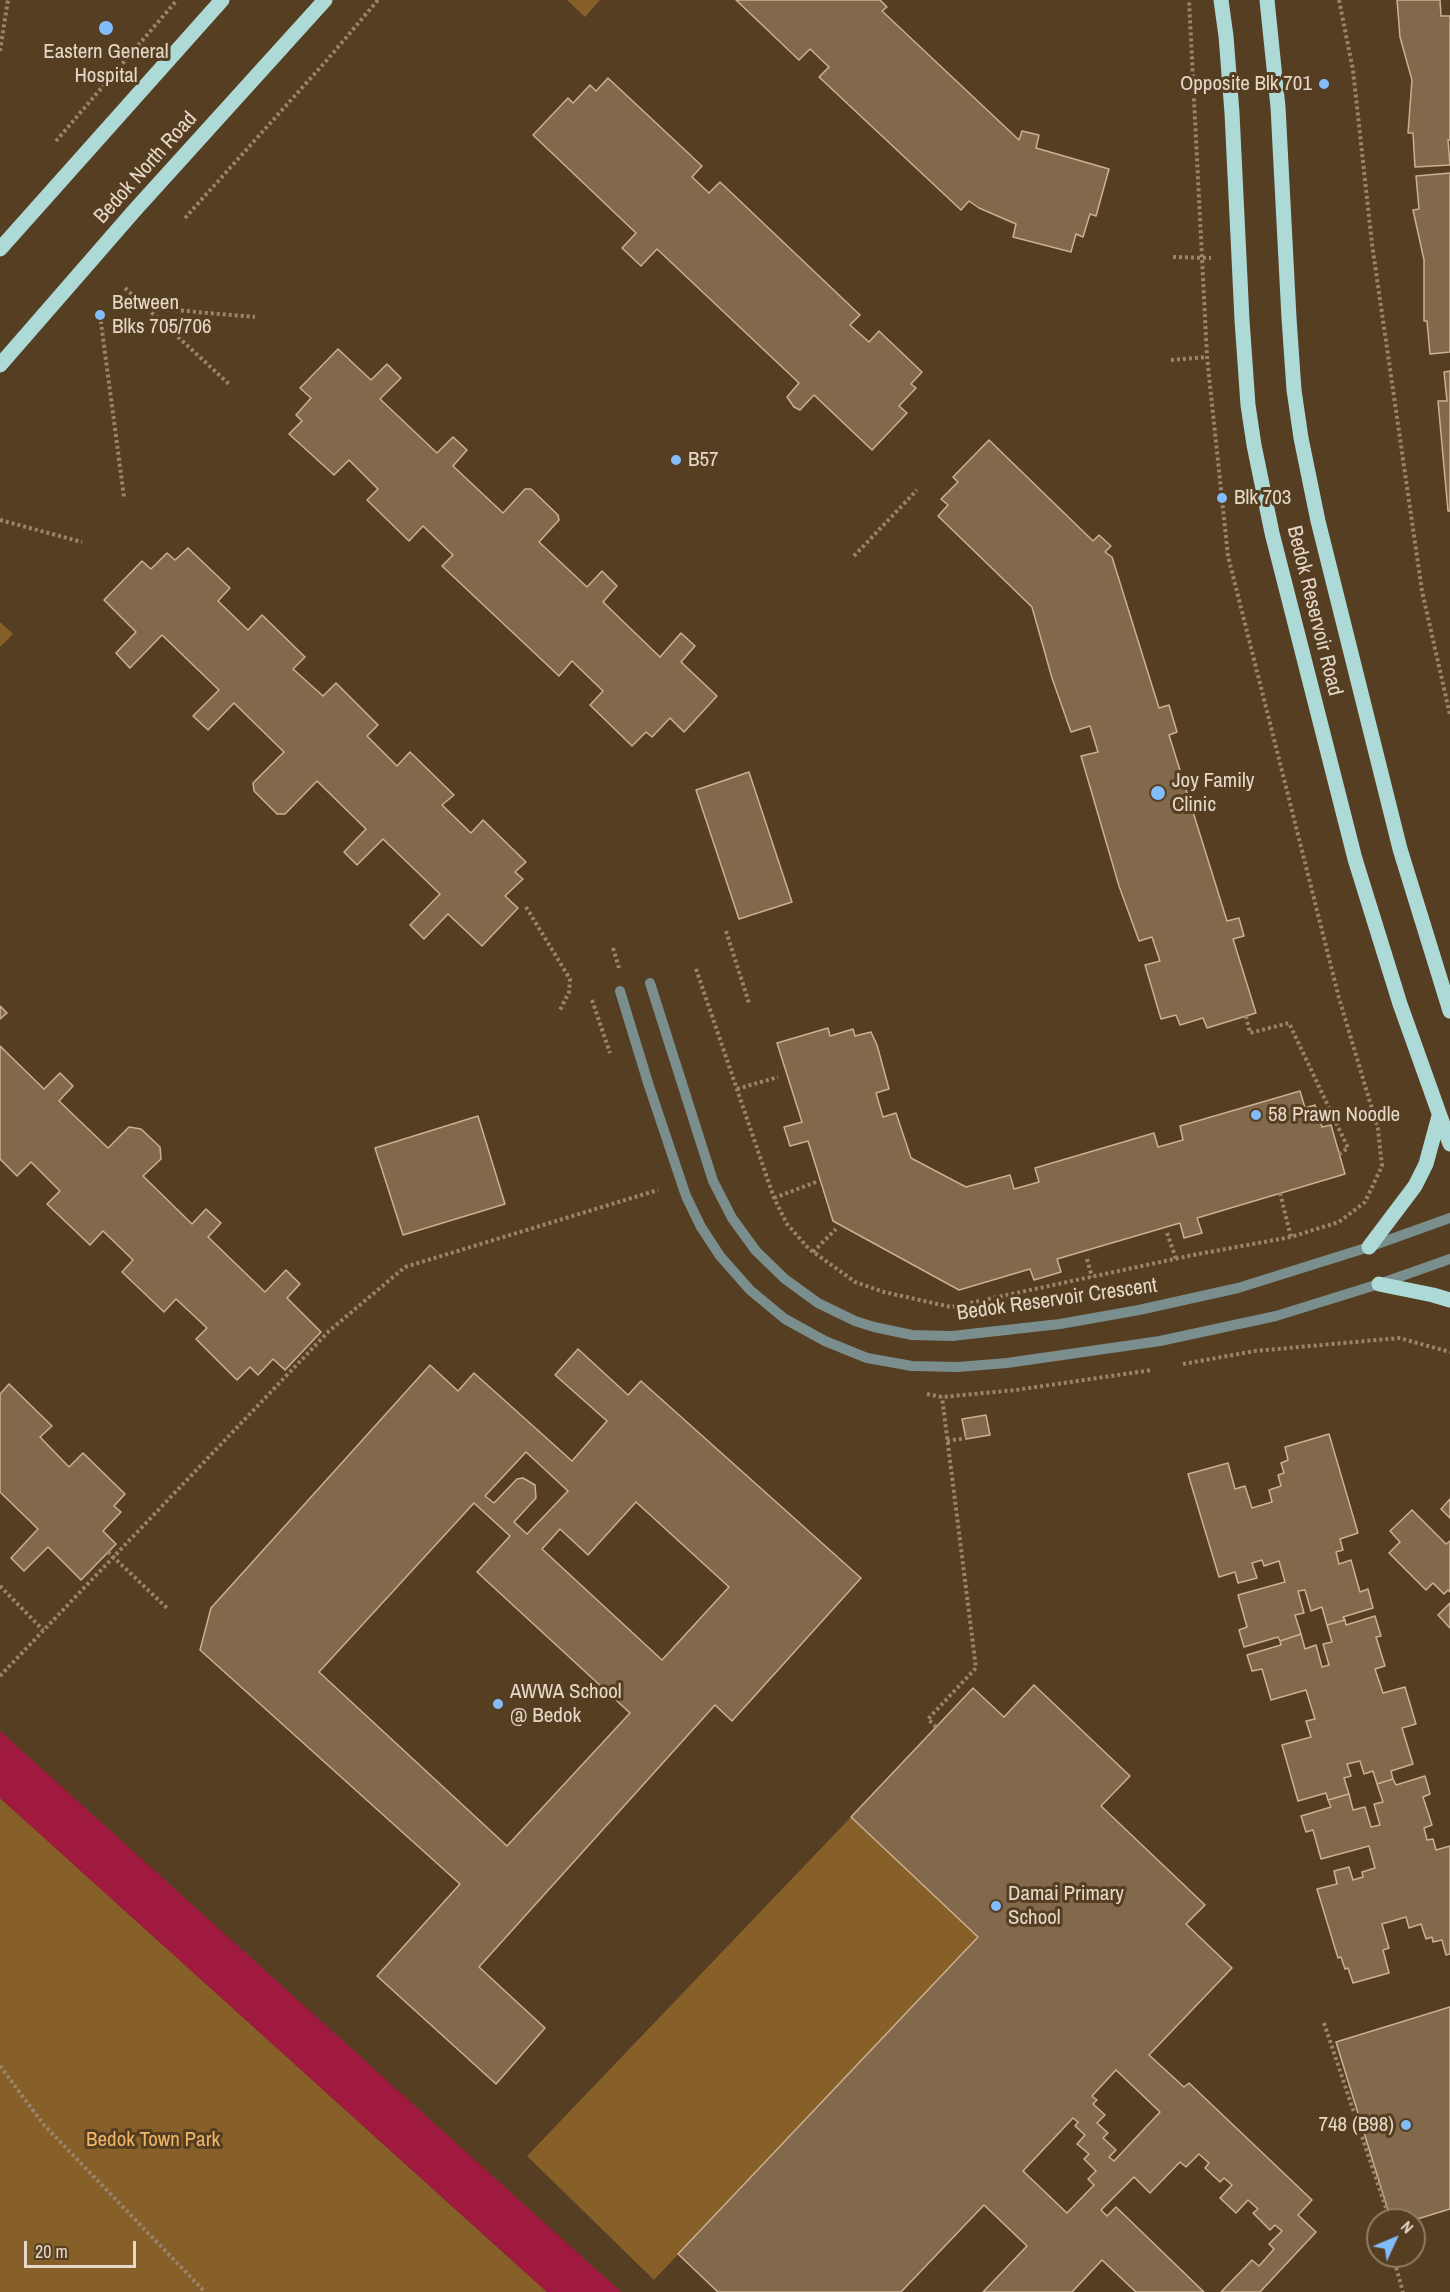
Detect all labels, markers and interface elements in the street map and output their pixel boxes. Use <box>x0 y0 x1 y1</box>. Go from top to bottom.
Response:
marker: Eastern General Hospital <box>97 19 115 37</box>
place label: Eastern General Hospital <box>43 39 169 89</box>
place label: Opposite Blk 701 <box>1180 71 1312 97</box>
marker: Opposite Blk 701 <box>1317 77 1331 91</box>
street label: Bedok North Road <box>89 107 203 229</box>
place label: Between Blks 705/706 <box>112 290 212 340</box>
marker: Between Blks 705/706 <box>93 308 107 322</box>
place label: B57 <box>688 447 719 473</box>
marker: B57 <box>669 453 683 467</box>
place label: Blk 703 <box>1234 485 1291 511</box>
marker: Blk 703 <box>1215 491 1229 505</box>
street label: Bedok Reservoir Road <box>1281 523 1347 699</box>
place label: Joy Family Clinic <box>1172 768 1254 818</box>
marker: Joy Family Clinic <box>1149 784 1167 802</box>
place label: 58 Prawn Noodle <box>1268 1102 1400 1128</box>
marker: 58 Prawn Noodle <box>1249 1108 1263 1122</box>
street label: Bedok Reservoir Crescent <box>955 1273 1159 1327</box>
place label: AWWA School @ Bedok <box>510 1679 622 1729</box>
marker: AWWA School @ Bedok <box>491 1697 505 1711</box>
place label: Damai Primary School <box>1008 1881 1124 1931</box>
marker: Damai Primary School <box>989 1899 1003 1913</box>
place label: 748 (B98) <box>1318 2112 1394 2138</box>
marker: 748 (B98) <box>1399 2118 1413 2132</box>
park label: Bedok Town Park <box>86 2127 220 2153</box>
north arrow <box>1366 2208 1426 2268</box>
text: N <box>1396 2216 1419 2238</box>
scale bar <box>27 2229 140 2267</box>
text: 20 m <box>35 2239 68 2264</box>

